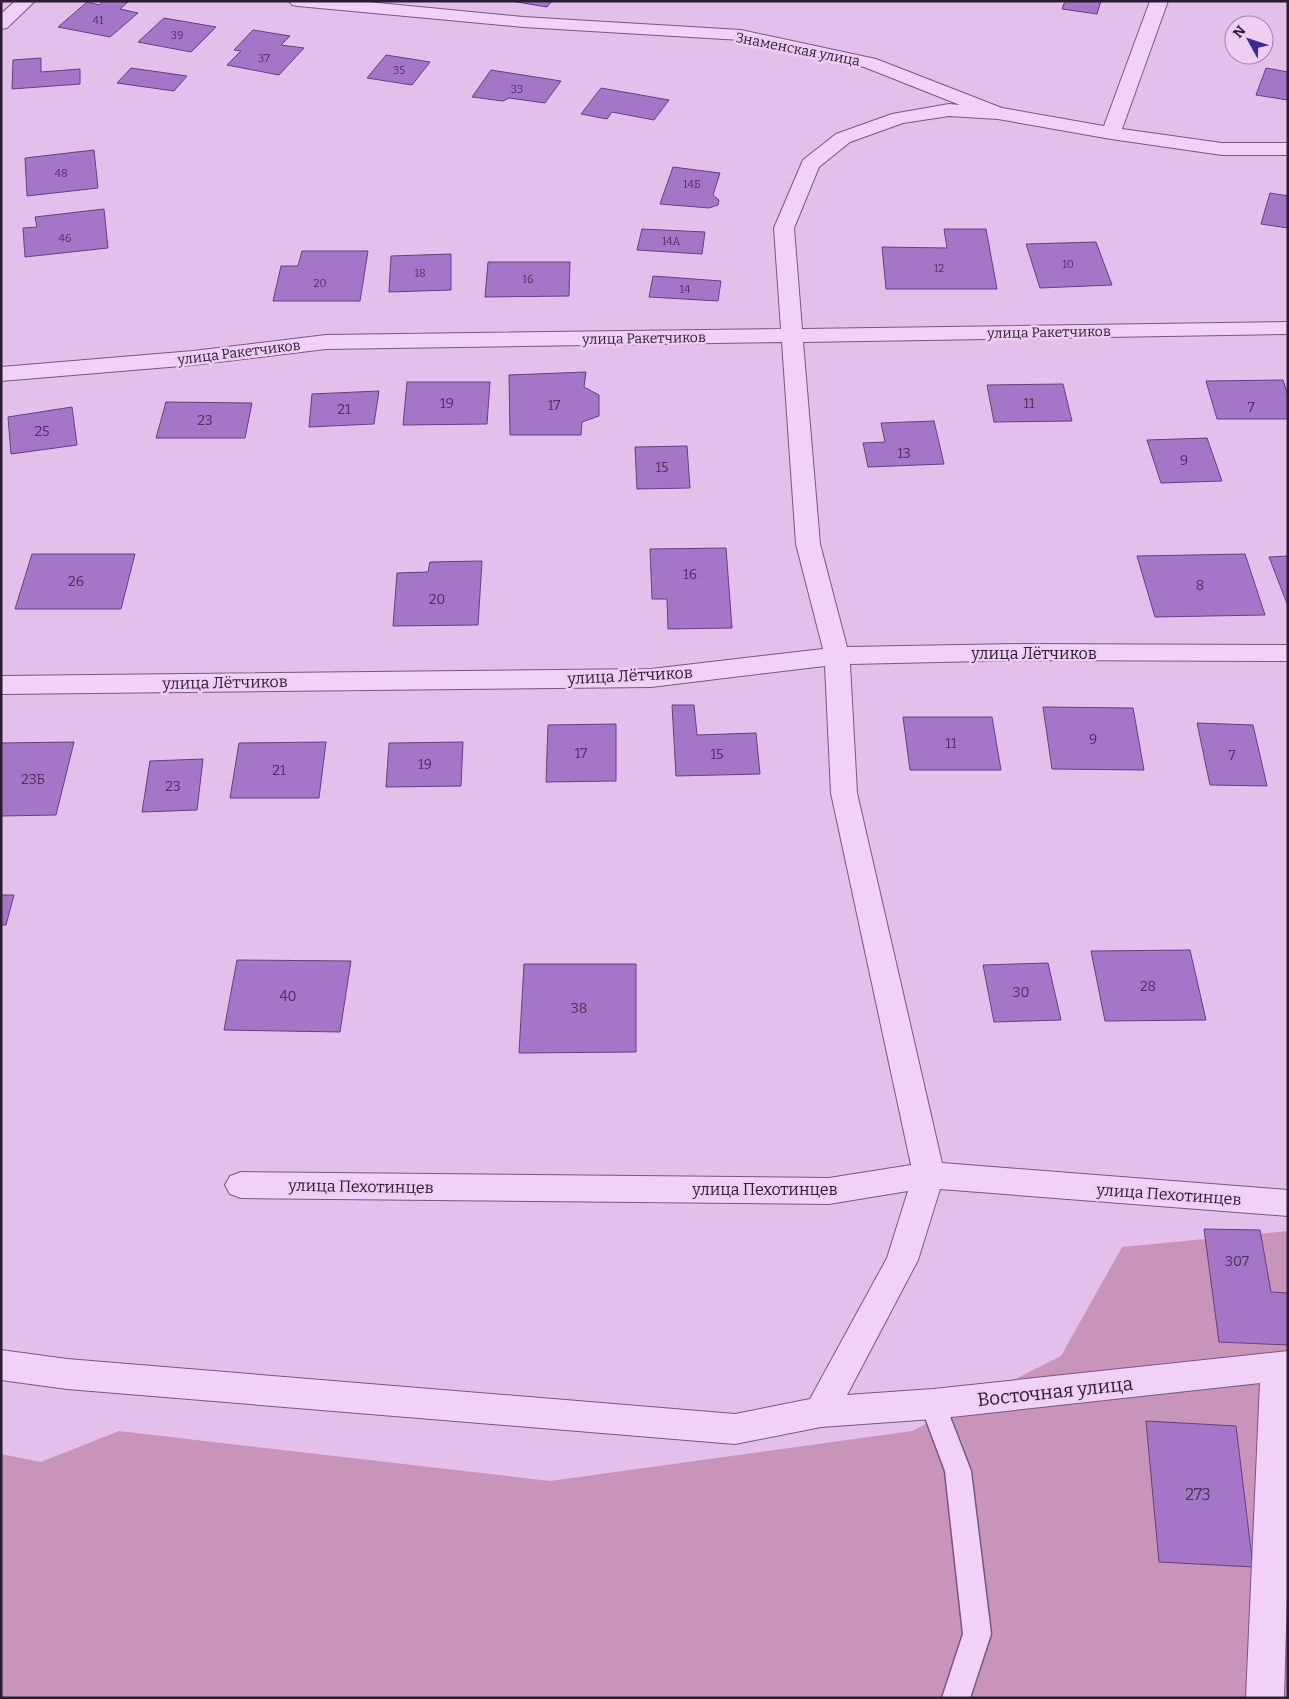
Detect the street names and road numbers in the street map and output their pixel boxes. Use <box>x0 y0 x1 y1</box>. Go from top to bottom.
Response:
street label: Знаменская улица <box>734 29 862 70</box>
street label: улица Ракетчиков <box>986 323 1111 342</box>
street label: улица Ракетчиков <box>581 329 706 348</box>
street label: улица Ракетчиков <box>176 337 301 369</box>
street label: улица Лётчиков <box>970 644 1097 663</box>
street label: улица Лётчиков <box>566 663 693 688</box>
street label: улица Лётчиков <box>161 672 288 693</box>
street label: улица Пехотинцев <box>287 1176 434 1197</box>
street label: улица Пехотинцев <box>691 1180 838 1199</box>
street label: улица Пехотинцев <box>1095 1180 1242 1209</box>
street label: Восточная улица <box>976 1372 1135 1411</box>

